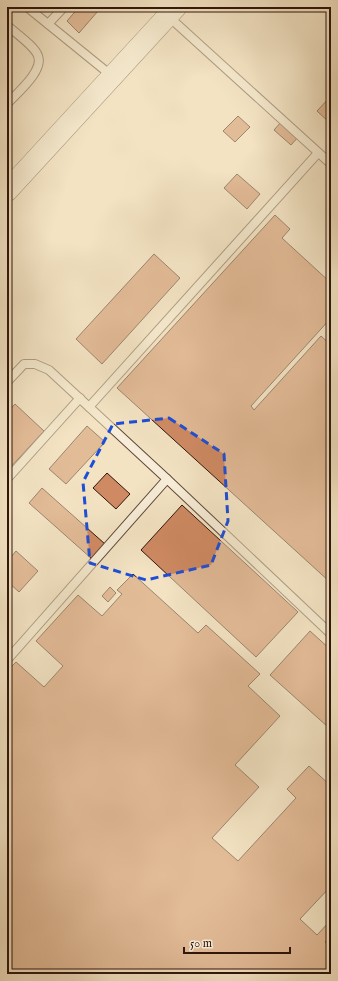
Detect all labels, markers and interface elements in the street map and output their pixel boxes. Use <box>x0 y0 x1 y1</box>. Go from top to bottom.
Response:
scale bar <box>184 929 290 955</box>
text: 50 m <box>190 936 212 951</box>

